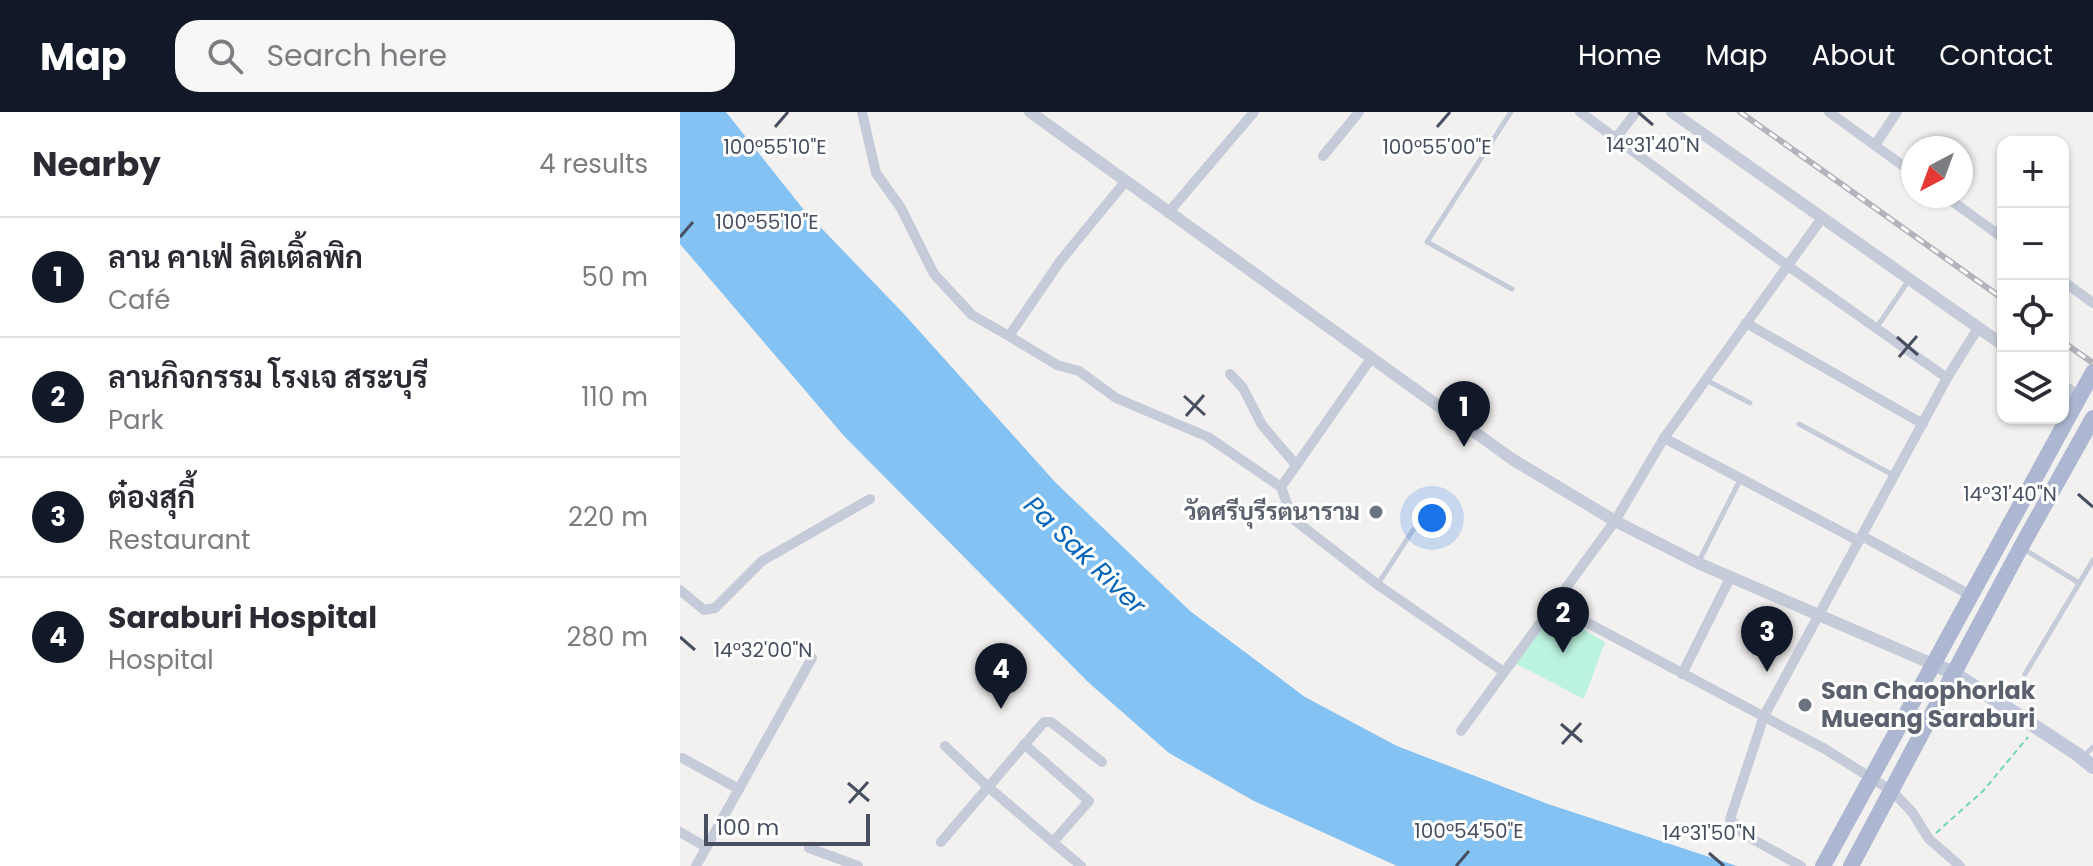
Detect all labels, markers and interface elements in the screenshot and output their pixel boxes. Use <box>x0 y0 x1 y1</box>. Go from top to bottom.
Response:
search box <box>175 20 735 92</box>
text: Map <box>40 30 127 83</box>
icon: search <box>203 34 247 78</box>
text: Search here <box>267 34 447 77</box>
text: Home <box>1578 36 1661 75</box>
text: Map <box>1705 36 1767 75</box>
text: About <box>1811 36 1895 75</box>
text: Contact <box>1939 36 2053 75</box>
text: 14°31'40"N <box>1606 131 1700 159</box>
text: 100°55'10"E <box>723 133 827 161</box>
text: 100°55'00"E <box>1382 133 1492 161</box>
north arrow <box>1901 136 1973 208</box>
map controls <box>1997 136 2069 424</box>
button: + <box>1997 136 2069 208</box>
text: Nearby <box>32 140 161 188</box>
text: 4 results <box>539 146 648 182</box>
text: 100°55'10"E <box>715 208 819 236</box>
button: − <box>1997 208 2069 280</box>
text: ลาน คาเฟ่ ลิตเติ้ลพิก <box>108 236 363 279</box>
text: 1 <box>53 259 63 295</box>
text: 50 m <box>582 259 648 295</box>
button: locate <box>1997 280 2069 352</box>
text: Café <box>108 282 170 318</box>
button: layers <box>1997 352 2069 424</box>
text: ลานกิจกรรม โรงเจ สระบุรี <box>108 356 428 399</box>
text: 2 <box>51 379 65 415</box>
text: 110 m <box>581 379 648 415</box>
pin: 1 <box>1438 381 1490 447</box>
text: Park <box>108 402 164 438</box>
text: ต๋องสุกี้ <box>108 476 195 519</box>
text: 14°31'40"N <box>1963 480 2057 508</box>
water label: Pa Sak River <box>1016 488 1155 623</box>
place label: วัดศรีบุรีรตนาราม <box>1184 495 1360 529</box>
your location <box>1412 498 1452 538</box>
text: 3 <box>50 499 66 535</box>
text: 220 m <box>568 499 648 535</box>
marker: วัดศรีบุรีรตนาราม <box>1367 503 1385 521</box>
text: Restaurant <box>108 522 251 558</box>
pin: 2 <box>1537 587 1589 653</box>
text: Saraburi Hospital <box>108 596 377 639</box>
pin: 3 <box>1741 606 1793 672</box>
text: 4 <box>49 619 67 655</box>
text: 280 m <box>567 619 648 655</box>
text: 14°32'00"N <box>714 636 812 664</box>
text: Hospital <box>108 642 214 678</box>
pin: 4 <box>975 643 1027 709</box>
place label: San Chaophorlak Mueang Saraburi <box>1821 674 2036 735</box>
marker: San Chaophorlak Mueang Saraburi <box>1796 696 1814 714</box>
scale bar <box>704 810 870 846</box>
text: 100 m <box>716 812 779 843</box>
text: 100°54'50"E <box>1414 817 1524 845</box>
text: 14°31'50"N <box>1662 819 1756 847</box>

